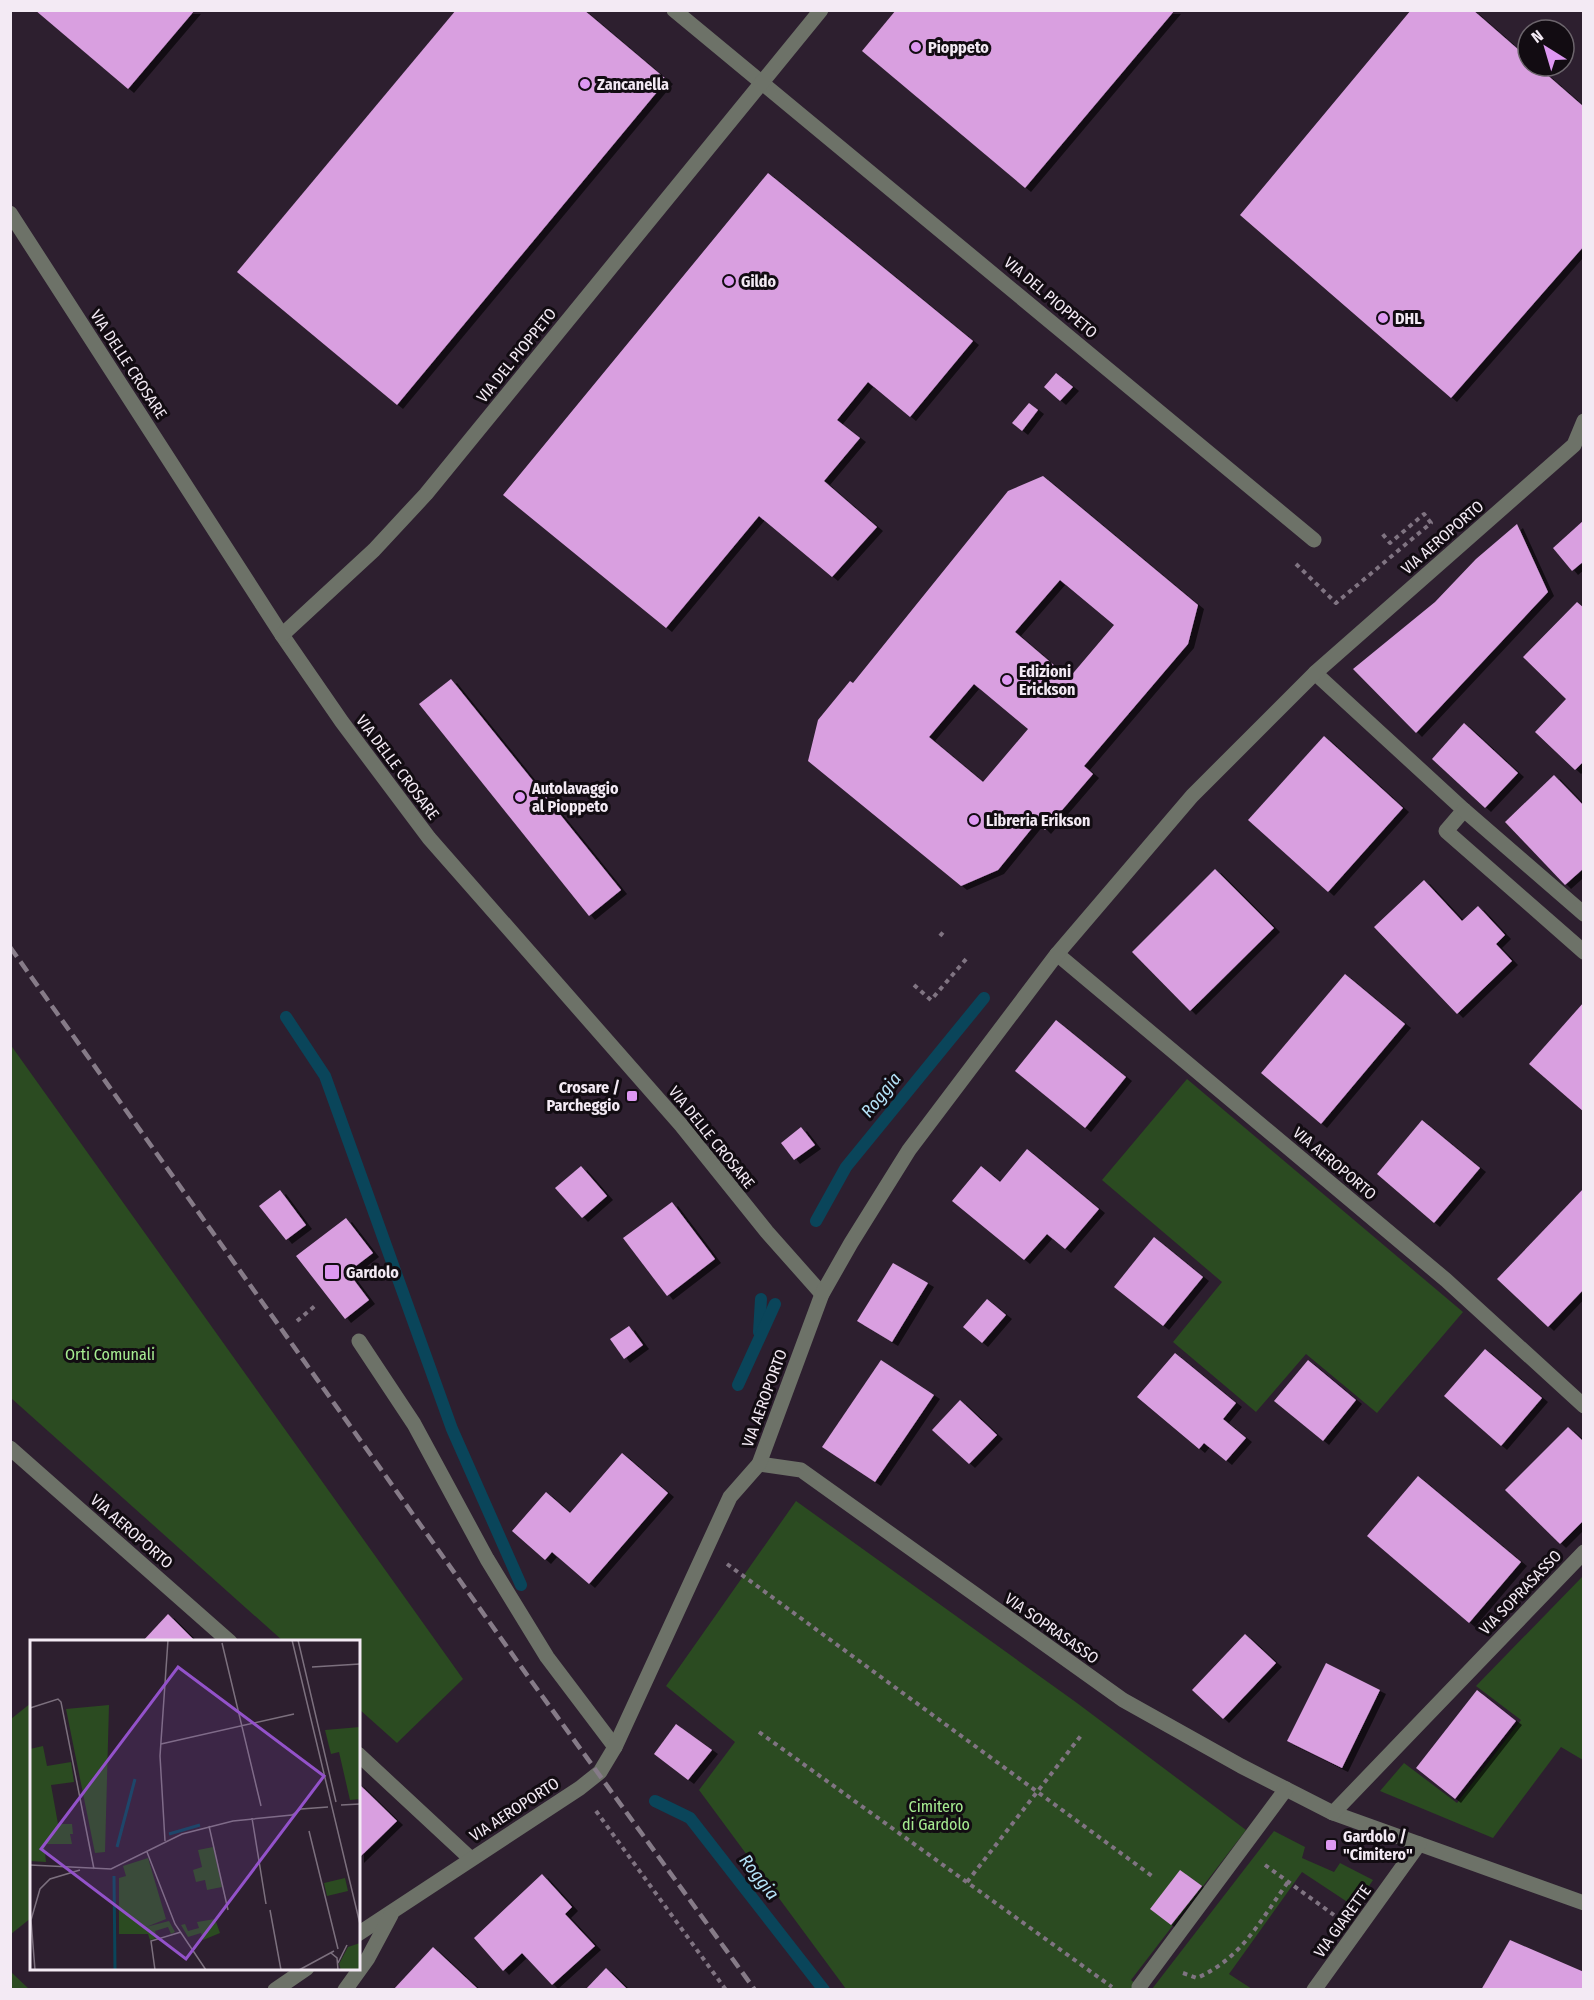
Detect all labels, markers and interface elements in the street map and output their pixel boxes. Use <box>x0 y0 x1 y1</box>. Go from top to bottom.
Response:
north arrow <box>1516 18 1576 78</box>
text: N <box>1528 26 1547 47</box>
place label: Pioppeto <box>928 38 989 57</box>
marker: Pioppeto <box>909 40 923 54</box>
place label: Zancanella <box>597 75 669 94</box>
marker: Zancanella <box>578 77 592 91</box>
street label: VIA DEL PIOPPETO <box>1000 253 1101 342</box>
place label: Gildo <box>741 272 777 291</box>
marker: Gildo <box>722 274 736 288</box>
street label: VIA DEL PIOPPETO <box>473 304 560 406</box>
street label: VIA DELLE CROSARE <box>86 306 171 422</box>
place label: DHL <box>1395 309 1422 328</box>
marker: DHL <box>1376 311 1390 325</box>
street label: VIA AEROPORTO <box>1397 496 1487 578</box>
place label: Edizioni Erickson <box>1019 662 1075 699</box>
marker: Edizioni Erickson <box>1000 673 1014 687</box>
street label: VIA DELLE CROSARE <box>352 711 443 823</box>
place label: Autolavaggio al Pioppeto <box>531 779 619 816</box>
marker: Autolavaggio al Pioppeto <box>513 790 527 804</box>
place label: Libreria Erikson <box>986 811 1091 830</box>
marker: Libreria Erikson <box>967 813 981 827</box>
water label: Roggia <box>856 1068 906 1122</box>
place label: Crosare / Parcheggio <box>547 1078 620 1115</box>
street label: VIA DELLE CROSARE <box>665 1082 759 1192</box>
marker: Crosare / Parcheggio <box>625 1089 639 1103</box>
street label: VIA AEROPORTO <box>1289 1123 1380 1204</box>
marker: Gardolo <box>323 1263 341 1281</box>
place label: Gardolo <box>346 1263 399 1282</box>
park label: Orti Comunali <box>65 1345 155 1364</box>
street label: VIA AEROPORTO <box>738 1347 791 1450</box>
street label: VIA AEROPORTO <box>87 1490 177 1572</box>
street label: VIA SOPRASASSO <box>1475 1546 1565 1639</box>
street label: VIA SOPRASASSO <box>1001 1589 1102 1668</box>
inset map <box>30 1640 360 1970</box>
street label: VIA AEROPORTO <box>466 1773 563 1845</box>
park label: Cimitero di Gardolo <box>902 1797 970 1834</box>
place label: Gardolo / "Cimitero" <box>1343 1827 1413 1864</box>
marker: Gardolo / "Cimitero" <box>1324 1838 1338 1852</box>
water label: Roggia <box>734 1850 784 1904</box>
street label: VIA GIARETTE <box>1310 1881 1375 1961</box>

